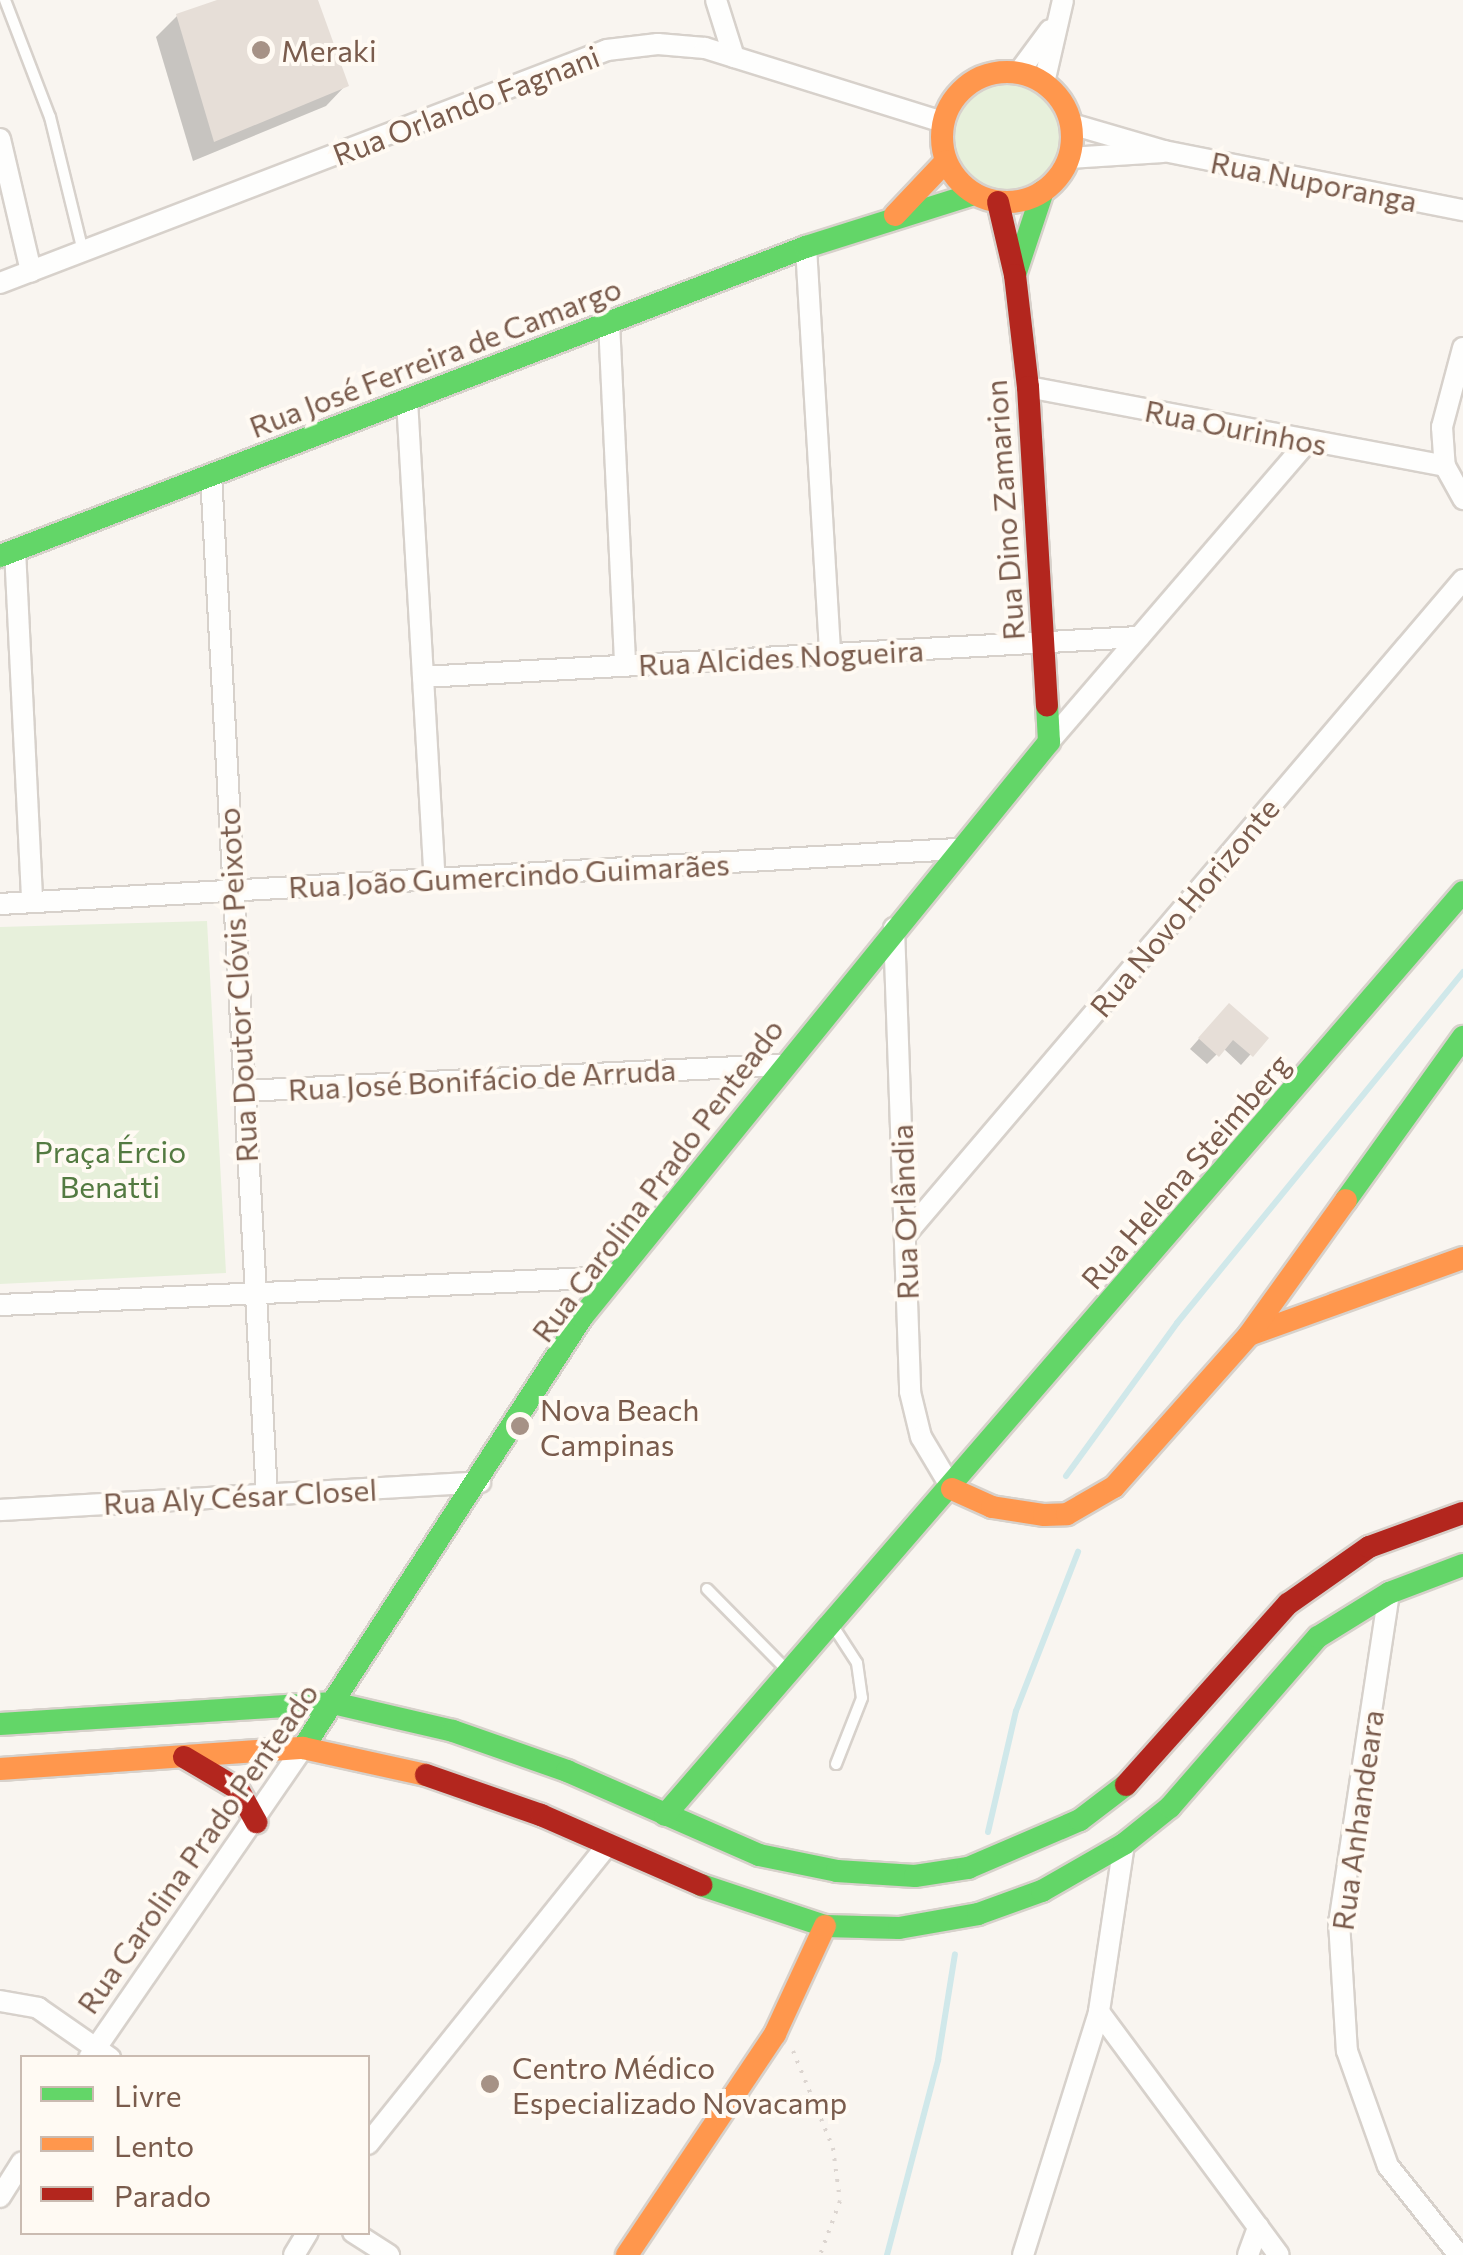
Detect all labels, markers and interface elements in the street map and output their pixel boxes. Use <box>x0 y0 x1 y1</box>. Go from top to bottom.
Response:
place label: Meraki <box>281 32 377 68</box>
street label: Rua Orlando Fagnani <box>328 38 604 172</box>
marker: Meraki <box>250 39 272 61</box>
street label: Rua Nuporanga <box>1208 143 1420 219</box>
street label: Rua José Ferreira de Camargo <box>244 269 626 445</box>
street label: Rua Dino Zamarion <box>977 378 1031 642</box>
street label: Rua Ourinhos <box>1142 392 1330 462</box>
street label: Rua Alcides Nogueira <box>637 632 925 682</box>
street label: Rua Novo Horizonte <box>1082 790 1286 1024</box>
street label: Rua Doutor Clóvis Peixoto <box>210 807 264 1163</box>
street label: Rua João Gumercindo Guimarães <box>287 845 731 905</box>
street label: Rua Carolina Prado Penteado <box>524 1011 790 1349</box>
street label: Rua Helena Steimberg <box>1073 1046 1297 1296</box>
street label: Rua José Bonifácio de Arruda <box>287 1051 677 1107</box>
street label: Rua Orlândia <box>883 1124 925 1300</box>
park label: Praça Ércio Benatti <box>34 1133 186 1204</box>
place label: Nova Beach Campinas <box>540 1391 699 1462</box>
marker: Nova Beach Campinas <box>509 1415 531 1437</box>
street label: Rua Aly César Closel <box>102 1471 378 1521</box>
street label: Rua Carolina Prado Penteado <box>69 1676 325 2020</box>
street label: Rua Anhandeara <box>1324 1707 1390 1933</box>
place label: Centro Médico Especializado Novacamp <box>512 2049 847 2120</box>
legend <box>20 2055 370 2235</box>
marker: Centro Médico Especializado Novacamp <box>477 2071 503 2097</box>
text: Livre <box>114 2076 182 2113</box>
text: Lento <box>114 2126 194 2163</box>
text: Parado <box>114 2176 211 2213</box>

